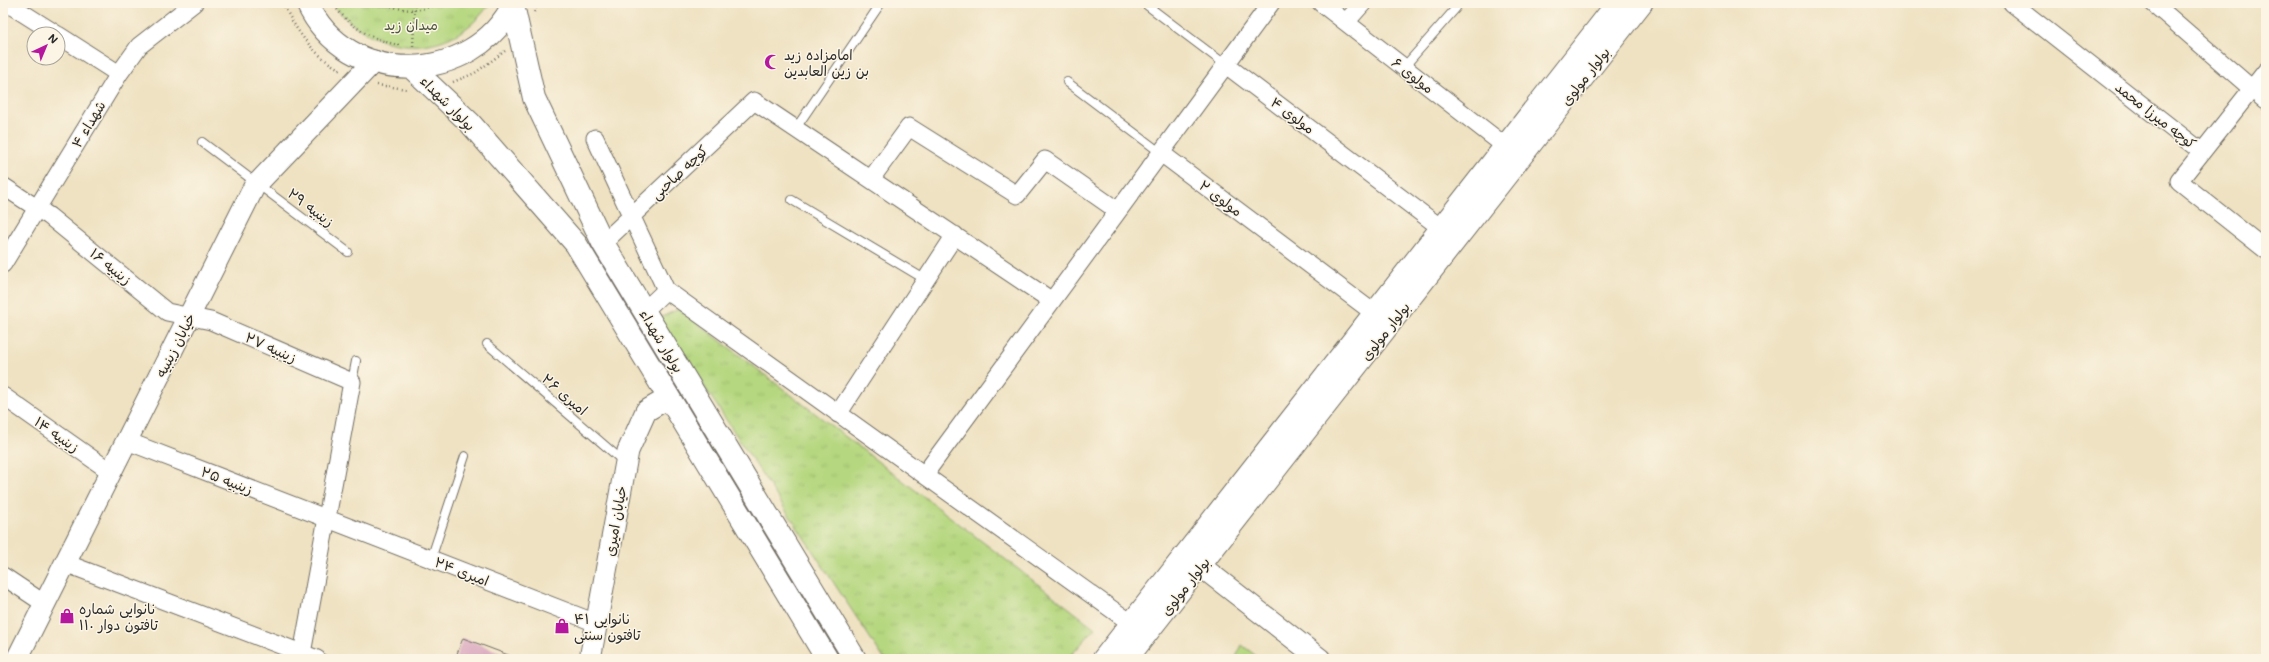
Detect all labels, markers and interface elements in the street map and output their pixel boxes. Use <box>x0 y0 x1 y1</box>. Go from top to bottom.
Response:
park label: میدان زید <box>384 15 438 34</box>
north arrow <box>26 26 66 66</box>
text: N <box>45 30 62 47</box>
street label: بولوار مولوی <box>1556 43 1615 110</box>
place label: امامزاده زید بن زین العابدین <box>784 45 869 80</box>
mosque icon: امامزاده زید بن زین العابدین <box>763 53 781 71</box>
street label: مولوی ۶ <box>1388 53 1438 97</box>
street label: بولوار شهداء <box>416 71 480 135</box>
street label: کوچه میرزا محمد <box>2111 77 2201 154</box>
street label: مولوی ۴ <box>1267 92 1319 138</box>
street label: شهداء ۴ <box>67 97 109 151</box>
street label: کوچه صاحبی <box>646 141 712 204</box>
street label: مولوی ۲ <box>1196 176 1246 220</box>
street label: زینبیه ۲۹ <box>284 183 338 231</box>
street label: زینبیه ۱۶ <box>86 243 136 289</box>
street label: بولوار مولوی <box>1356 298 1415 365</box>
street label: بولوار شهداء <box>635 306 688 377</box>
street label: خیابان زینبیه <box>151 310 199 380</box>
street label: زینبیه ۲۷ <box>242 327 300 367</box>
street label: امیری ۲۶ <box>538 369 592 419</box>
street label: زینبیه ۱۴ <box>31 412 83 456</box>
street label: زینبیه ۲۵ <box>198 461 256 499</box>
street label: خیابان امیری <box>599 484 631 558</box>
street label: امیری ۲۴ <box>432 552 492 590</box>
street label: بولوار مولوی <box>1156 553 1215 620</box>
place label: نانوایی شماره ۱۱۰ تافتون دوار <box>79 599 159 634</box>
shop icon: نانوایی شماره ۱۱۰ تافتون دوار <box>58 607 76 625</box>
place label: نانوایی ۴۱ تافتون سنتی <box>574 609 642 644</box>
shop icon: نانوایی ۴۱ تافتون سنتی <box>553 617 571 635</box>

